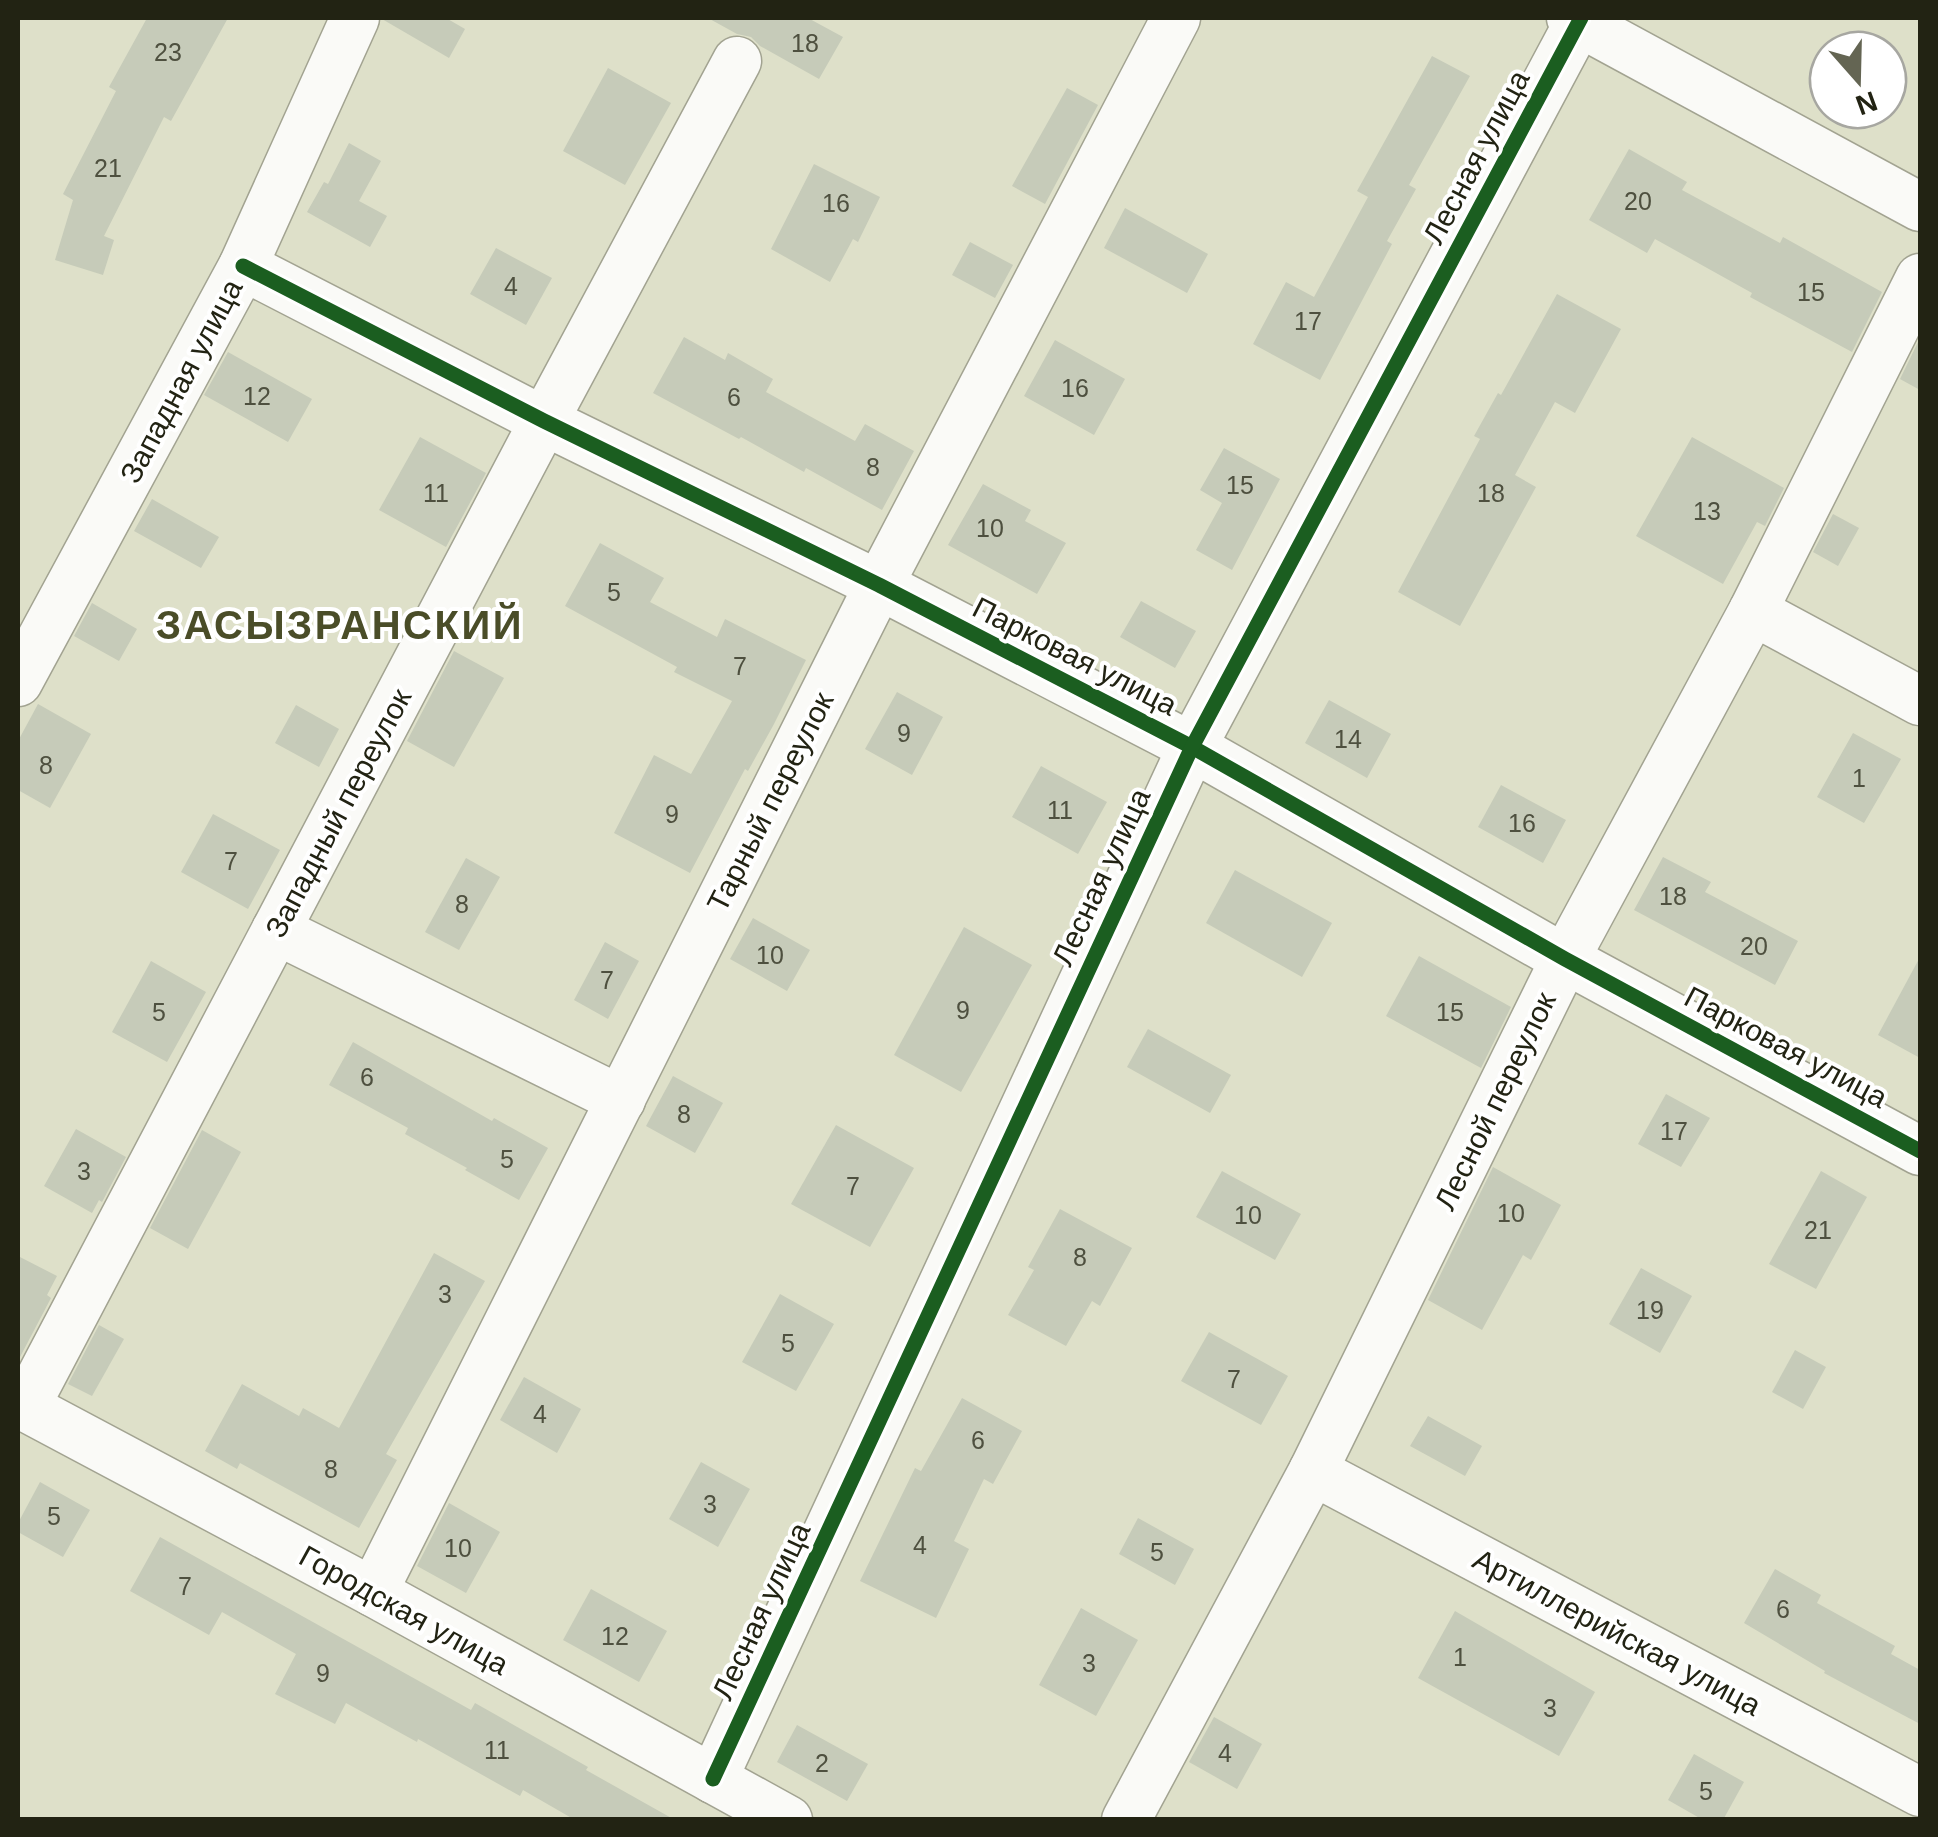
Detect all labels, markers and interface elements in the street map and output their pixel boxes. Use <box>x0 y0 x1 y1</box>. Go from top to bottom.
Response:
house number: 18 <box>791 29 819 57</box>
north arrow <box>1808 30 1908 130</box>
house number: 23 <box>154 38 182 66</box>
street label: Лесная улица <box>1416 64 1536 249</box>
text: N <box>1852 85 1881 121</box>
house number: 21 <box>94 154 122 182</box>
house number: 20 <box>1624 187 1652 215</box>
house number: 16 <box>822 189 850 217</box>
house number: 4 <box>504 272 518 300</box>
street label: Западная улица <box>113 273 249 488</box>
house number: 15 <box>1797 278 1825 306</box>
house number: 17 <box>1294 307 1322 335</box>
house number: 16 <box>1061 374 1089 402</box>
house number: 12 <box>243 382 271 410</box>
house number: 6 <box>727 383 741 411</box>
house number: 8 <box>866 453 880 481</box>
house number: 15 <box>1226 471 1254 499</box>
house number: 11 <box>423 479 449 507</box>
house number: 18 <box>1477 479 1505 507</box>
house number: 13 <box>1693 497 1721 525</box>
house number: 10 <box>976 514 1004 542</box>
house number: 5 <box>607 578 621 606</box>
street label: Парковая улица <box>968 590 1183 722</box>
district label: ЗАСЫЗРАНСКИЙ <box>156 602 524 647</box>
house number: 7 <box>733 652 747 680</box>
street label: Западный переулок <box>259 682 418 943</box>
street label: Тарный переулок <box>700 686 840 917</box>
house number: 9 <box>897 719 911 747</box>
house number: 14 <box>1334 725 1362 753</box>
house number: 8 <box>39 751 53 779</box>
house number: 1 <box>1852 764 1866 792</box>
street label: Лесная улица <box>1046 783 1157 971</box>
house number: 11 <box>1047 796 1073 824</box>
house number: 9 <box>665 800 679 828</box>
house number: 16 <box>1508 809 1536 837</box>
house number: 7 <box>224 847 238 875</box>
house number: 18 <box>1659 882 1687 910</box>
house number: 8 <box>455 890 469 918</box>
house number: 20 <box>1740 932 1768 960</box>
house number: 10 <box>756 941 784 969</box>
house number: 7 <box>600 966 614 994</box>
street label: Парковая улица <box>1679 980 1893 1114</box>
street label: Лесной переулок <box>1428 986 1562 1215</box>
house number: 9 <box>956 996 970 1024</box>
house number: 5 <box>152 998 166 1026</box>
house number: 15 <box>1436 998 1464 1026</box>
house number: 6 <box>360 1063 374 1091</box>
house number: 8 <box>677 1100 691 1128</box>
house number: 17 <box>1660 1117 1688 1145</box>
house number: 5 <box>500 1145 514 1173</box>
house number: 3 <box>77 1157 91 1185</box>
house number: 7 <box>846 1172 860 1200</box>
house number: 10 <box>1497 1199 1525 1227</box>
house number: 10 <box>1234 1201 1262 1229</box>
house number: 21 <box>1804 1216 1832 1244</box>
house number: 8 <box>1073 1243 1087 1271</box>
house number: 3 <box>438 1280 452 1308</box>
house number: 19 <box>1636 1296 1664 1324</box>
house number: 5 <box>781 1329 795 1357</box>
house number: 7 <box>1227 1365 1241 1393</box>
house number: 4 <box>533 1400 547 1428</box>
house number: 6 <box>971 1426 985 1454</box>
house number: 8 <box>324 1455 338 1483</box>
house number: 3 <box>703 1490 717 1518</box>
house number: 5 <box>47 1502 61 1530</box>
street label: Лесная улица <box>706 1517 817 1705</box>
house number: 4 <box>913 1531 927 1559</box>
house number: 10 <box>444 1534 472 1562</box>
house number: 5 <box>1150 1538 1164 1566</box>
street label: Городская улица <box>294 1539 514 1681</box>
street label: Артиллерийская улица <box>1468 1542 1767 1722</box>
house number: 7 <box>178 1572 192 1600</box>
house number: 6 <box>1776 1595 1790 1623</box>
house number: 12 <box>601 1622 629 1650</box>
house number: 1 <box>1453 1643 1467 1671</box>
house number: 3 <box>1082 1649 1096 1677</box>
house number: 9 <box>316 1659 330 1687</box>
house number: 3 <box>1543 1694 1557 1722</box>
house number: 11 <box>484 1736 510 1764</box>
house number: 4 <box>1218 1739 1232 1767</box>
house number: 2 <box>815 1749 829 1777</box>
house number: 5 <box>1699 1777 1713 1805</box>

